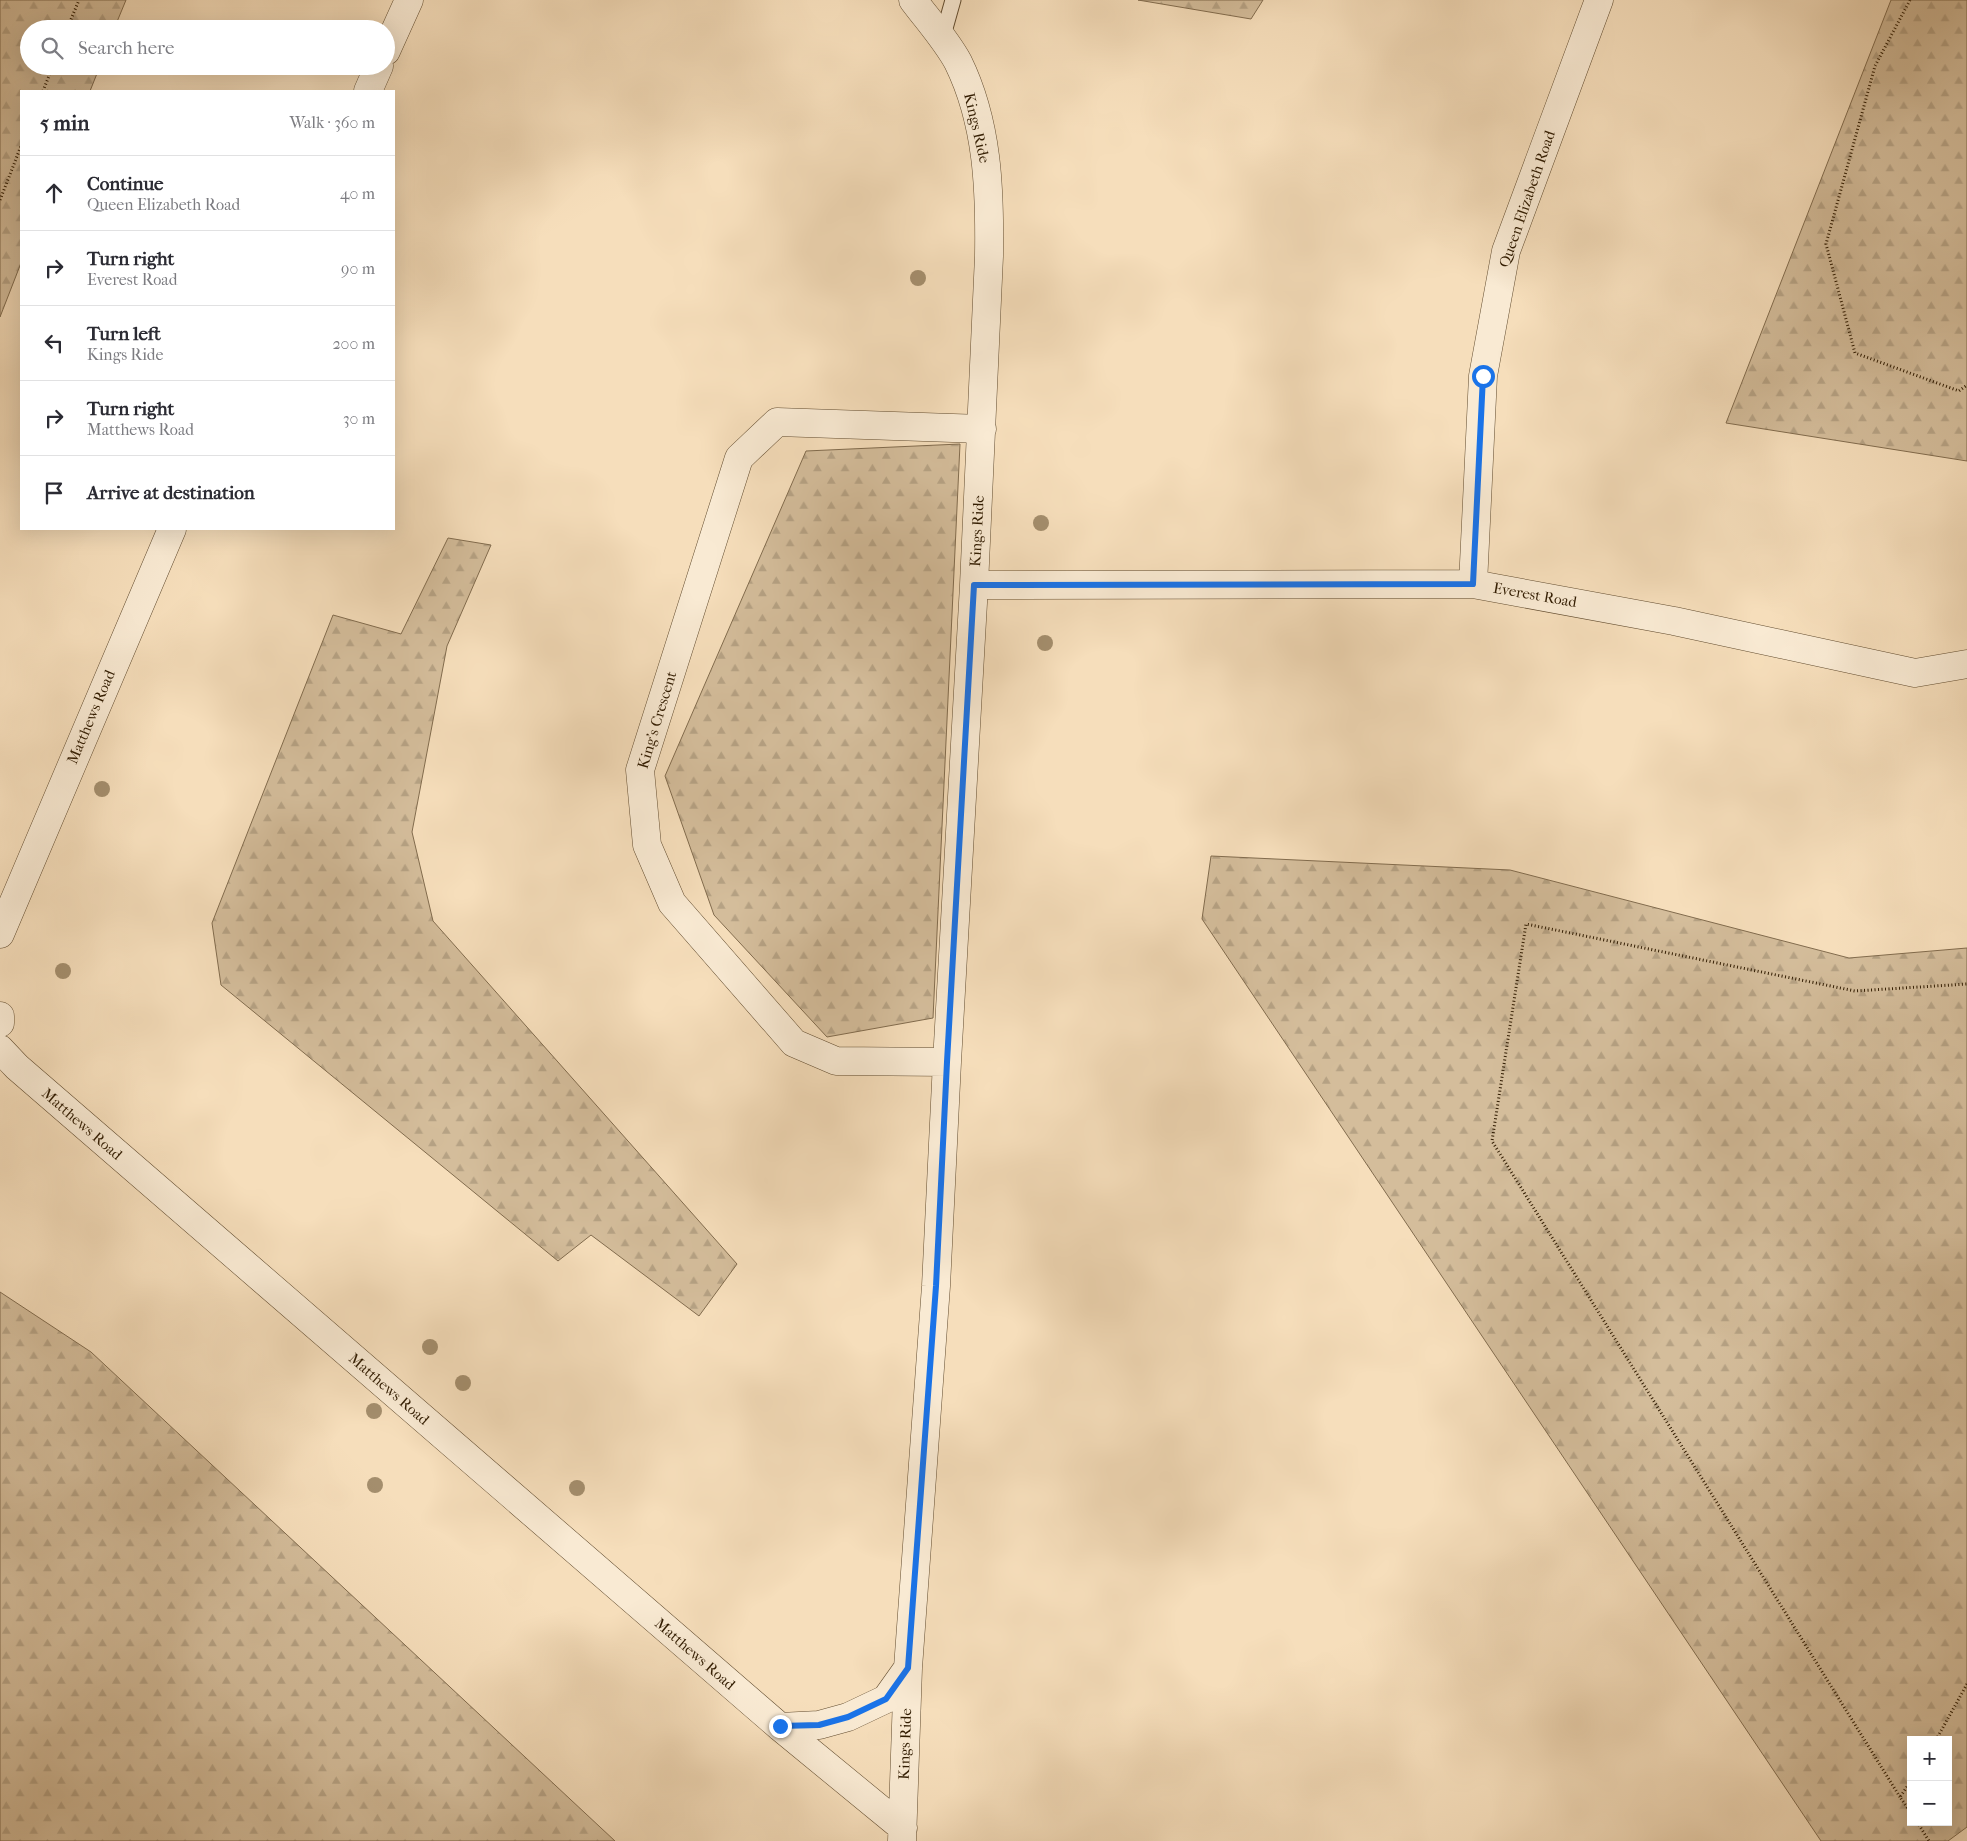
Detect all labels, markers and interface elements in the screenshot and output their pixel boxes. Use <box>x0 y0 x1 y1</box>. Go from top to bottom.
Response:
search box <box>20 20 395 75</box>
icon: search <box>38 34 66 62</box>
text: Search here <box>78 37 174 59</box>
street label: Kings Ride <box>960 91 994 165</box>
text: 5 min <box>40 111 89 135</box>
text: Walk · 360 m <box>289 113 375 132</box>
street label: Queen Elizabeth Road <box>1495 127 1559 270</box>
text: Continue <box>87 173 163 195</box>
icon: ahead <box>40 179 68 207</box>
text: 40 m <box>340 184 375 203</box>
text: Queen Elizabeth Road <box>87 195 240 214</box>
text: Turn right <box>87 248 174 270</box>
icon: right <box>40 254 68 282</box>
text: 90 m <box>341 259 375 278</box>
text: Everest Road <box>87 270 177 289</box>
text: Turn left <box>87 323 161 345</box>
icon: left <box>40 329 68 357</box>
text: 200 m <box>332 334 375 353</box>
text: Kings Ride <box>87 345 163 364</box>
route start <box>1472 365 1495 388</box>
text: Turn right <box>87 398 174 420</box>
icon: right <box>40 404 68 432</box>
text: 30 m <box>343 409 375 428</box>
text: Matthews Road <box>87 420 194 439</box>
icon: arrive <box>40 479 68 507</box>
text: Arrive at destination <box>87 482 255 504</box>
street label: Kings Ride <box>966 494 988 567</box>
street label: Everest Road <box>1492 579 1579 611</box>
street label: Matthews Road <box>63 667 119 767</box>
street label: King's Crescent <box>634 668 681 771</box>
street label: Matthews Road <box>38 1084 126 1164</box>
street label: Matthews Road <box>345 1349 433 1429</box>
street label: Matthews Road <box>651 1614 739 1694</box>
street label: Kings Ride <box>895 1707 915 1780</box>
route end <box>769 1715 792 1738</box>
map controls <box>1907 1736 1952 1826</box>
button: + <box>1907 1736 1952 1781</box>
button: − <box>1907 1781 1952 1826</box>

